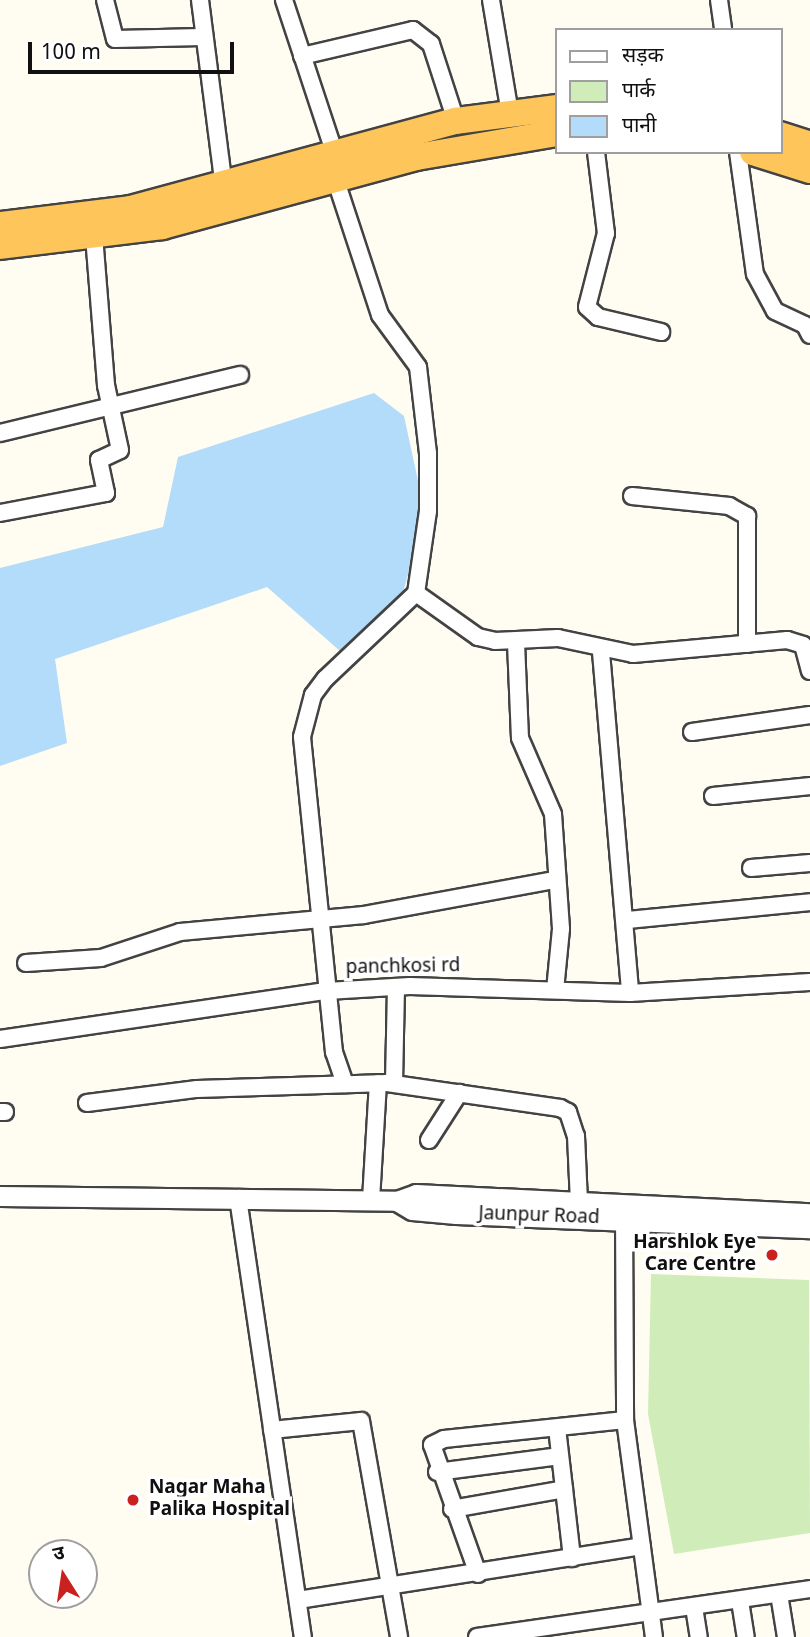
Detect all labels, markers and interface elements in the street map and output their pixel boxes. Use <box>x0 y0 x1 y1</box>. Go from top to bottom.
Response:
scale bar <box>32 28 238 72</box>
legend <box>554 28 782 154</box>
text: 100 m <box>41 40 101 68</box>
text: सड़क <box>622 43 664 71</box>
text: पार्क <box>622 78 656 106</box>
text: पानी <box>622 113 656 141</box>
street label: panchkosi rd <box>345 956 461 980</box>
street label: Jaunpur Road <box>478 1203 600 1231</box>
place label: Harshlok Eye Care Centre <box>633 1233 756 1277</box>
marker: Harshlok Eye Care Centre <box>762 1245 782 1265</box>
place label: Nagar Maha Palika Hospital <box>149 1478 290 1522</box>
marker: Nagar Maha Palika Hospital <box>123 1490 143 1510</box>
north arrow <box>28 1539 98 1609</box>
text: उ <box>51 1542 67 1568</box>

